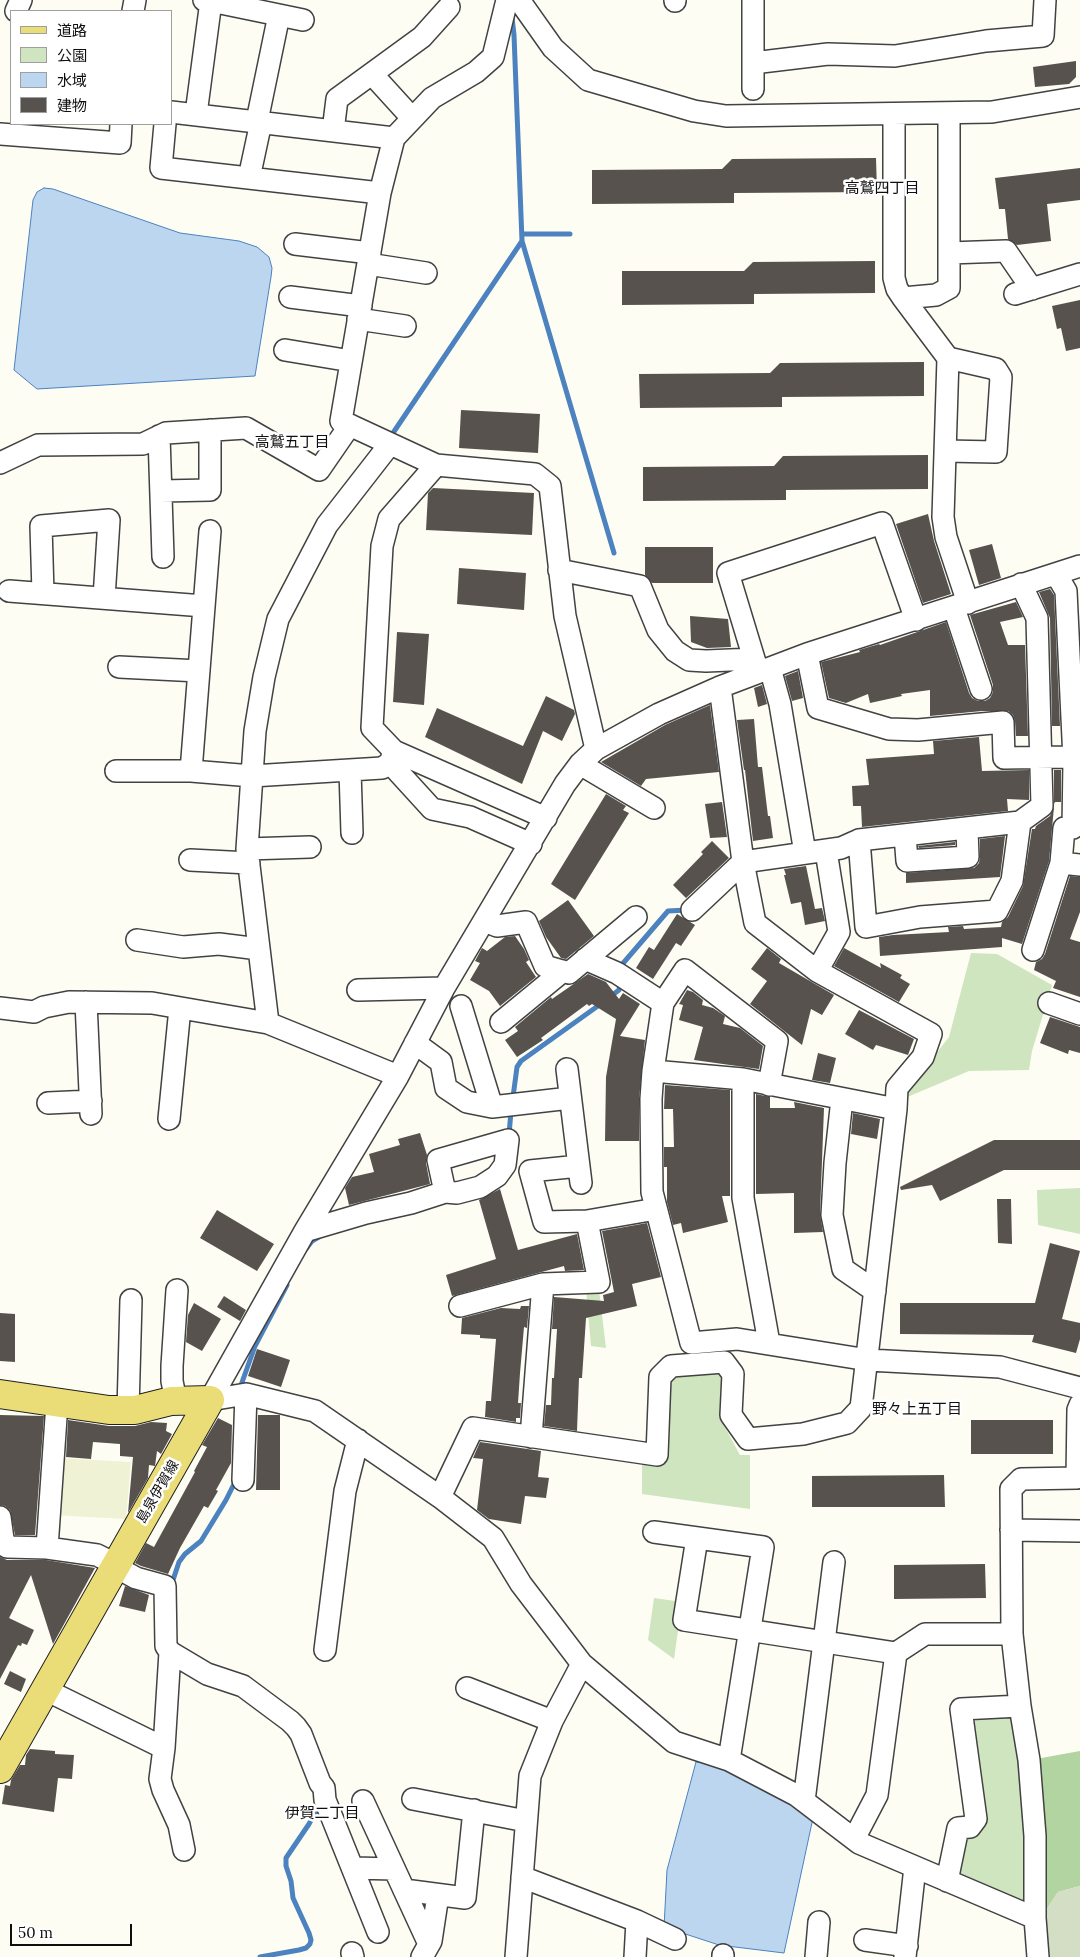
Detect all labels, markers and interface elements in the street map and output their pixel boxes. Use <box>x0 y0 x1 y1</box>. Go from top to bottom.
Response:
legend <box>10 10 172 125</box>
text: 道路 <box>57 21 87 40</box>
text: 公園 <box>57 46 87 65</box>
text: 水域 <box>57 71 87 90</box>
text: 建物 <box>57 96 87 115</box>
district label: 高鷲四丁目 <box>845 180 919 198</box>
district label: 高鷲五丁目 <box>255 434 329 452</box>
district label: 野々上五丁目 <box>872 1401 962 1419</box>
street label: 島泉伊賀線 <box>133 1457 183 1527</box>
district label: 伊賀二丁目 <box>285 1805 359 1823</box>
scale bar <box>12 1914 135 1946</box>
text: 50 m <box>18 1923 53 1942</box>

